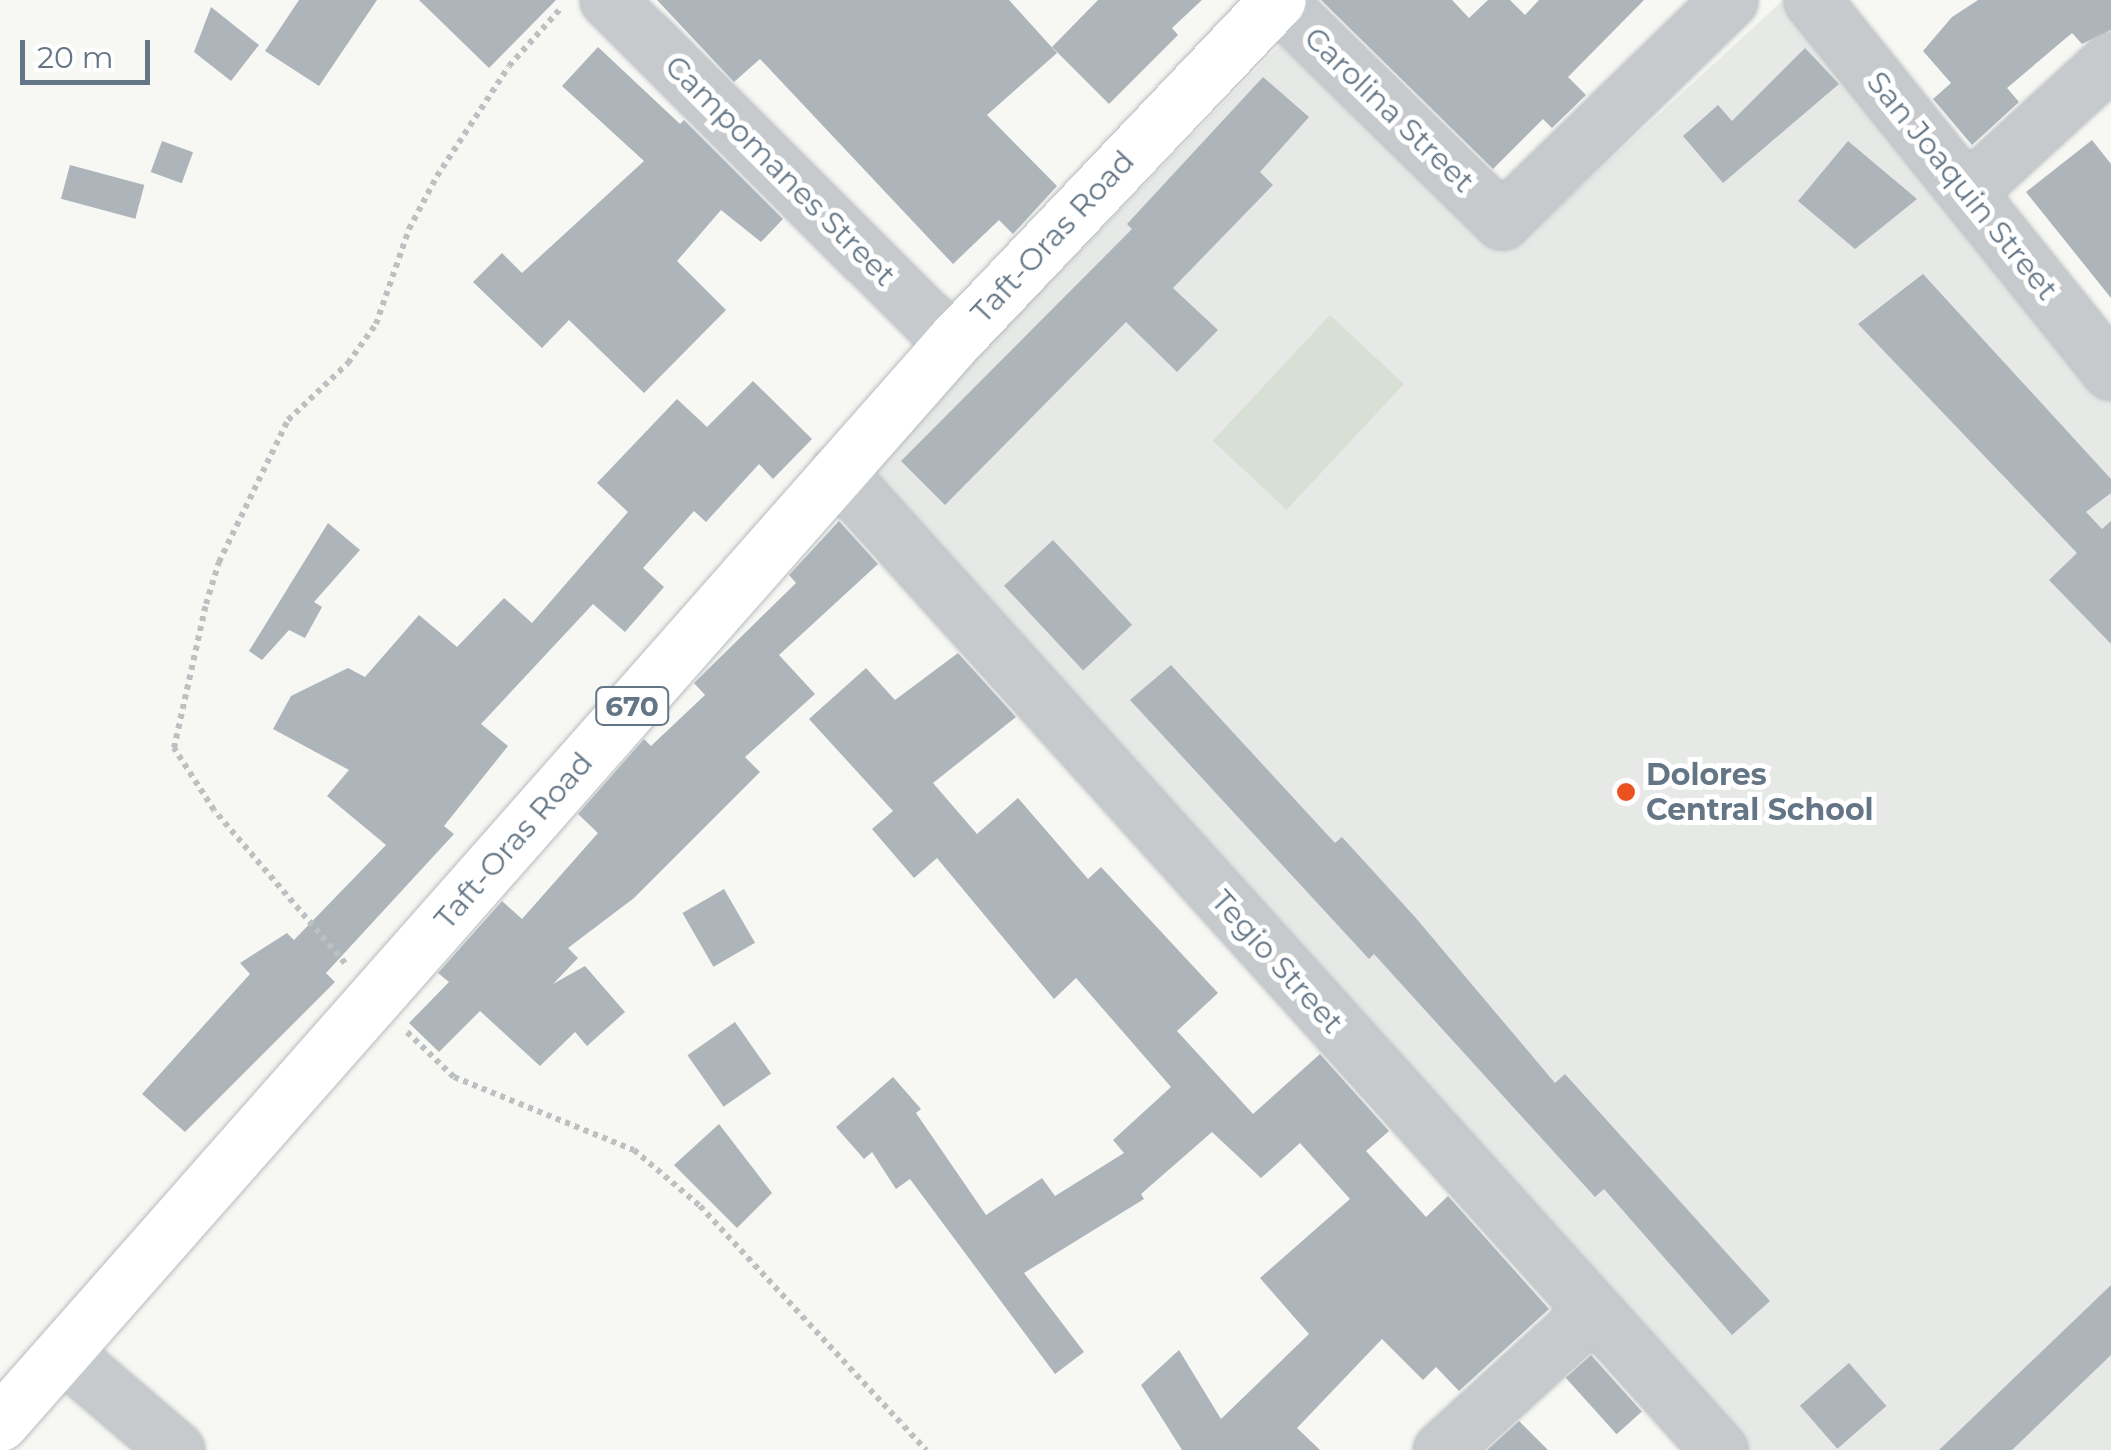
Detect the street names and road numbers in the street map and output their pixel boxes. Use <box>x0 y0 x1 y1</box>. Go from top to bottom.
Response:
street label: Carolina Street <box>1297 20 1481 200</box>
street label: Campomanes Street <box>657 48 903 294</box>
street label: San Joaquin Street <box>1859 65 2065 307</box>
street label: Taft-Oras Road <box>964 143 1142 331</box>
road number: 670 <box>594 683 670 729</box>
street label: Taft-Oras Road <box>427 745 601 937</box>
street label: Tegio Street <box>1204 883 1350 1041</box>

